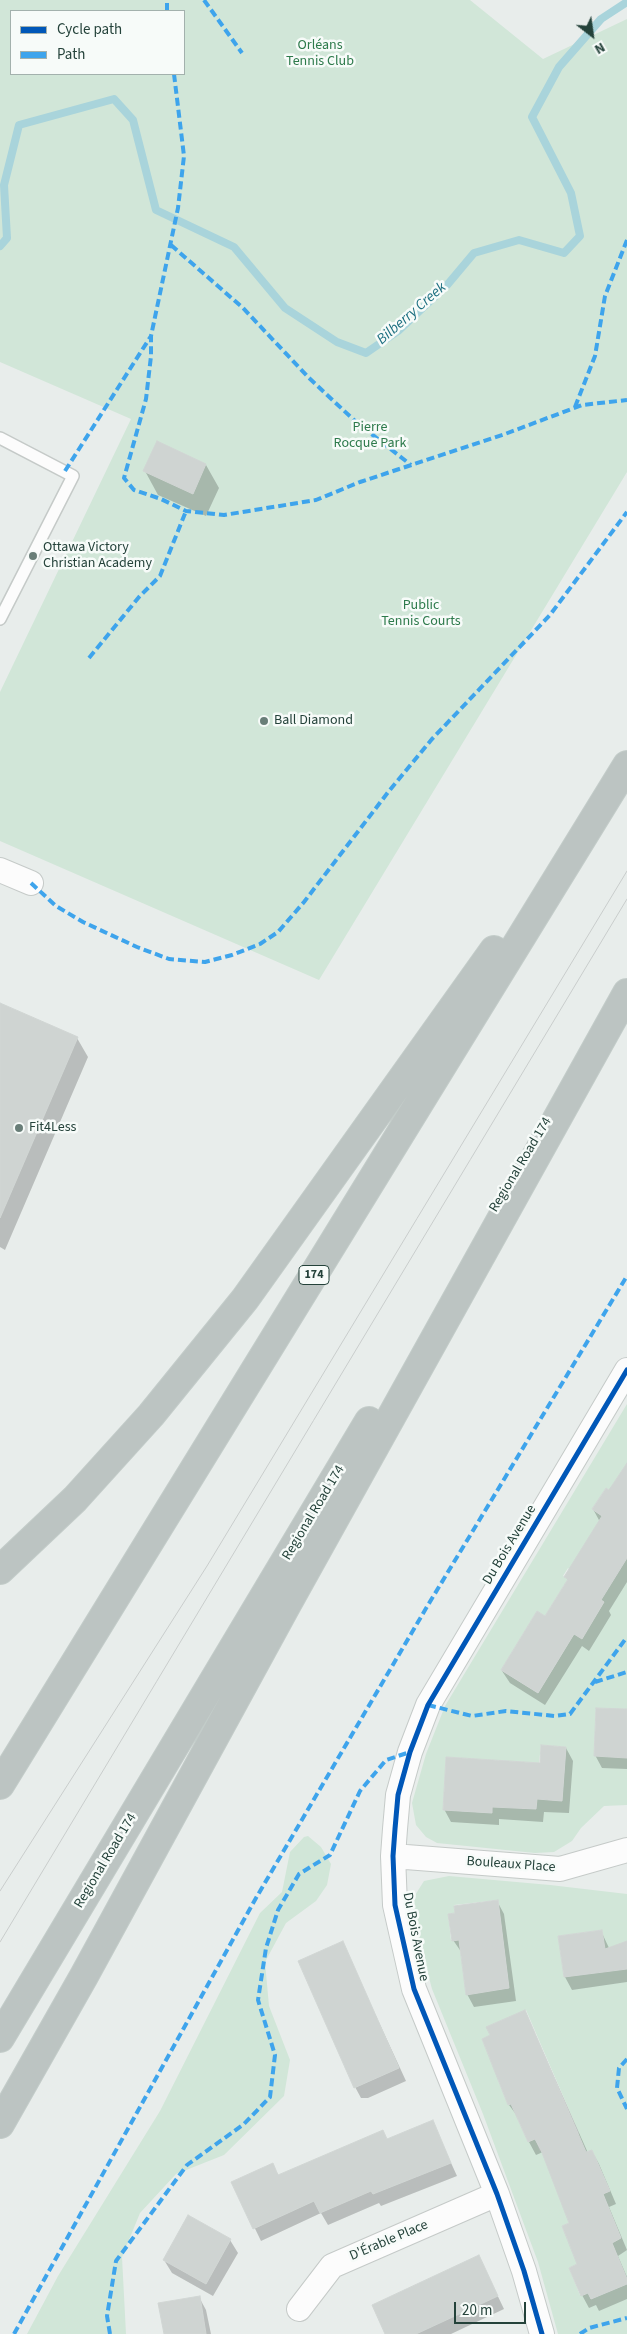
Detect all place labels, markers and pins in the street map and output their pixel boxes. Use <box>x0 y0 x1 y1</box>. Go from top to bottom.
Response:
place label: Ottawa Victory Christian Academy <box>43 540 152 572</box>
marker: Ottawa Victory Christian Academy <box>27 550 39 562</box>
place label: Ball Diamond <box>274 713 353 729</box>
marker: Ball Diamond <box>258 715 270 727</box>
place label: Fit4Less <box>29 1120 76 1136</box>
marker: Fit4Less <box>13 1122 25 1134</box>

